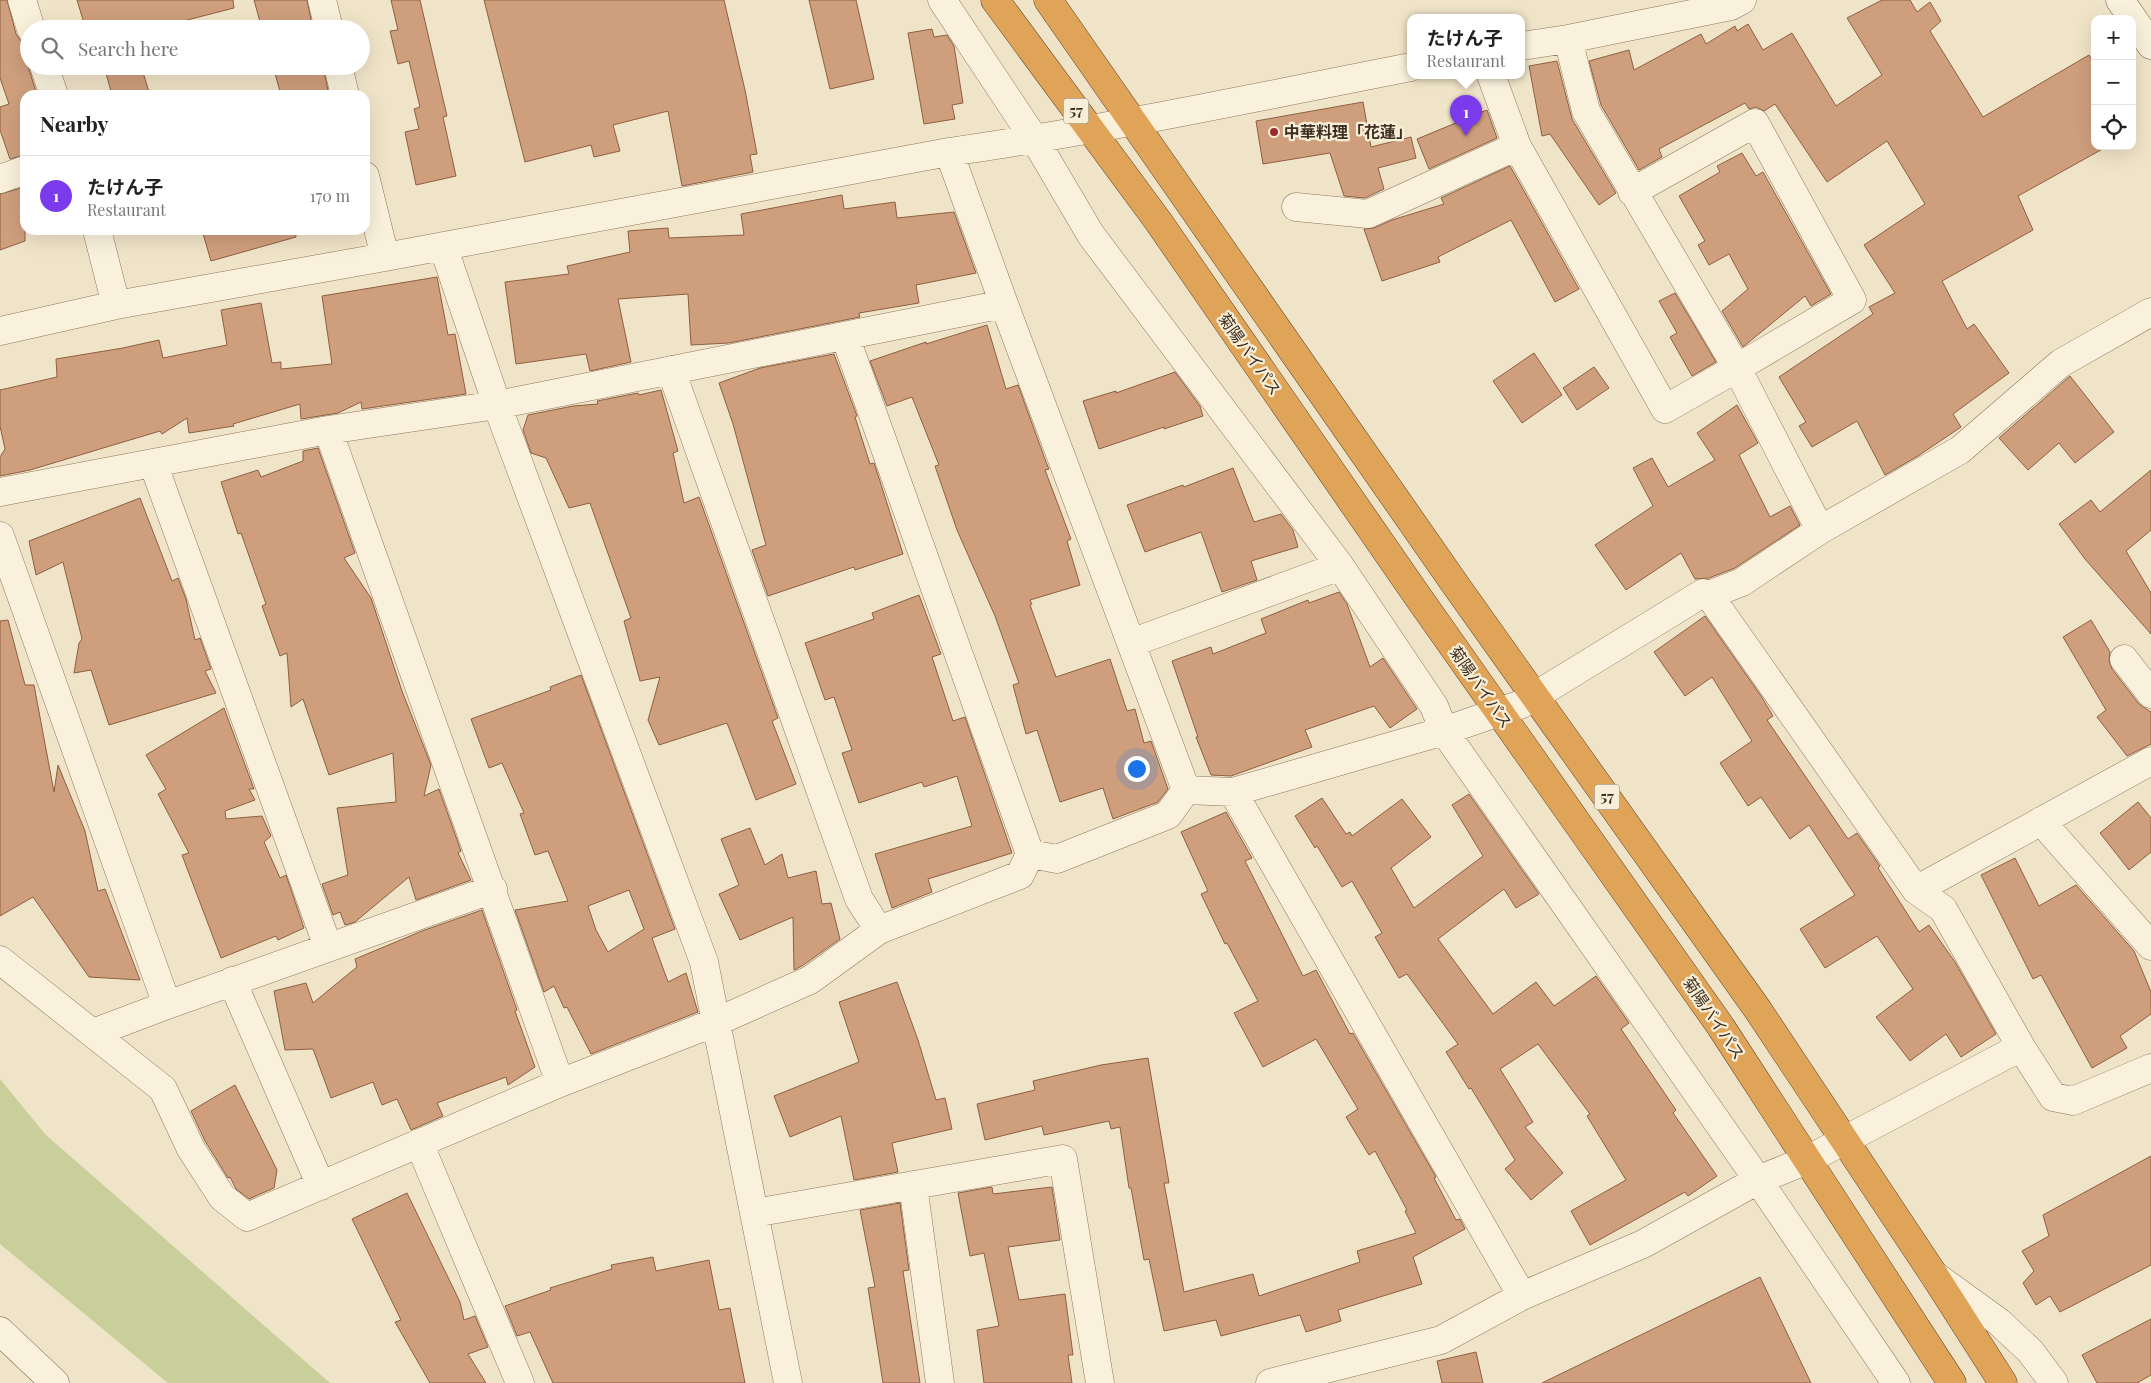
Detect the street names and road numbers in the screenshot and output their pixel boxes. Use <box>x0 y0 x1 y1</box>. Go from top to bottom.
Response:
road number: 57 <box>1064 98 1088 124</box>
street label: 菊陽バイパス <box>1214 308 1286 399</box>
street label: 菊陽バイパス <box>1445 641 1517 732</box>
road number: 57 <box>1594 784 1620 810</box>
street label: 菊陽バイパス <box>1679 972 1750 1063</box>

